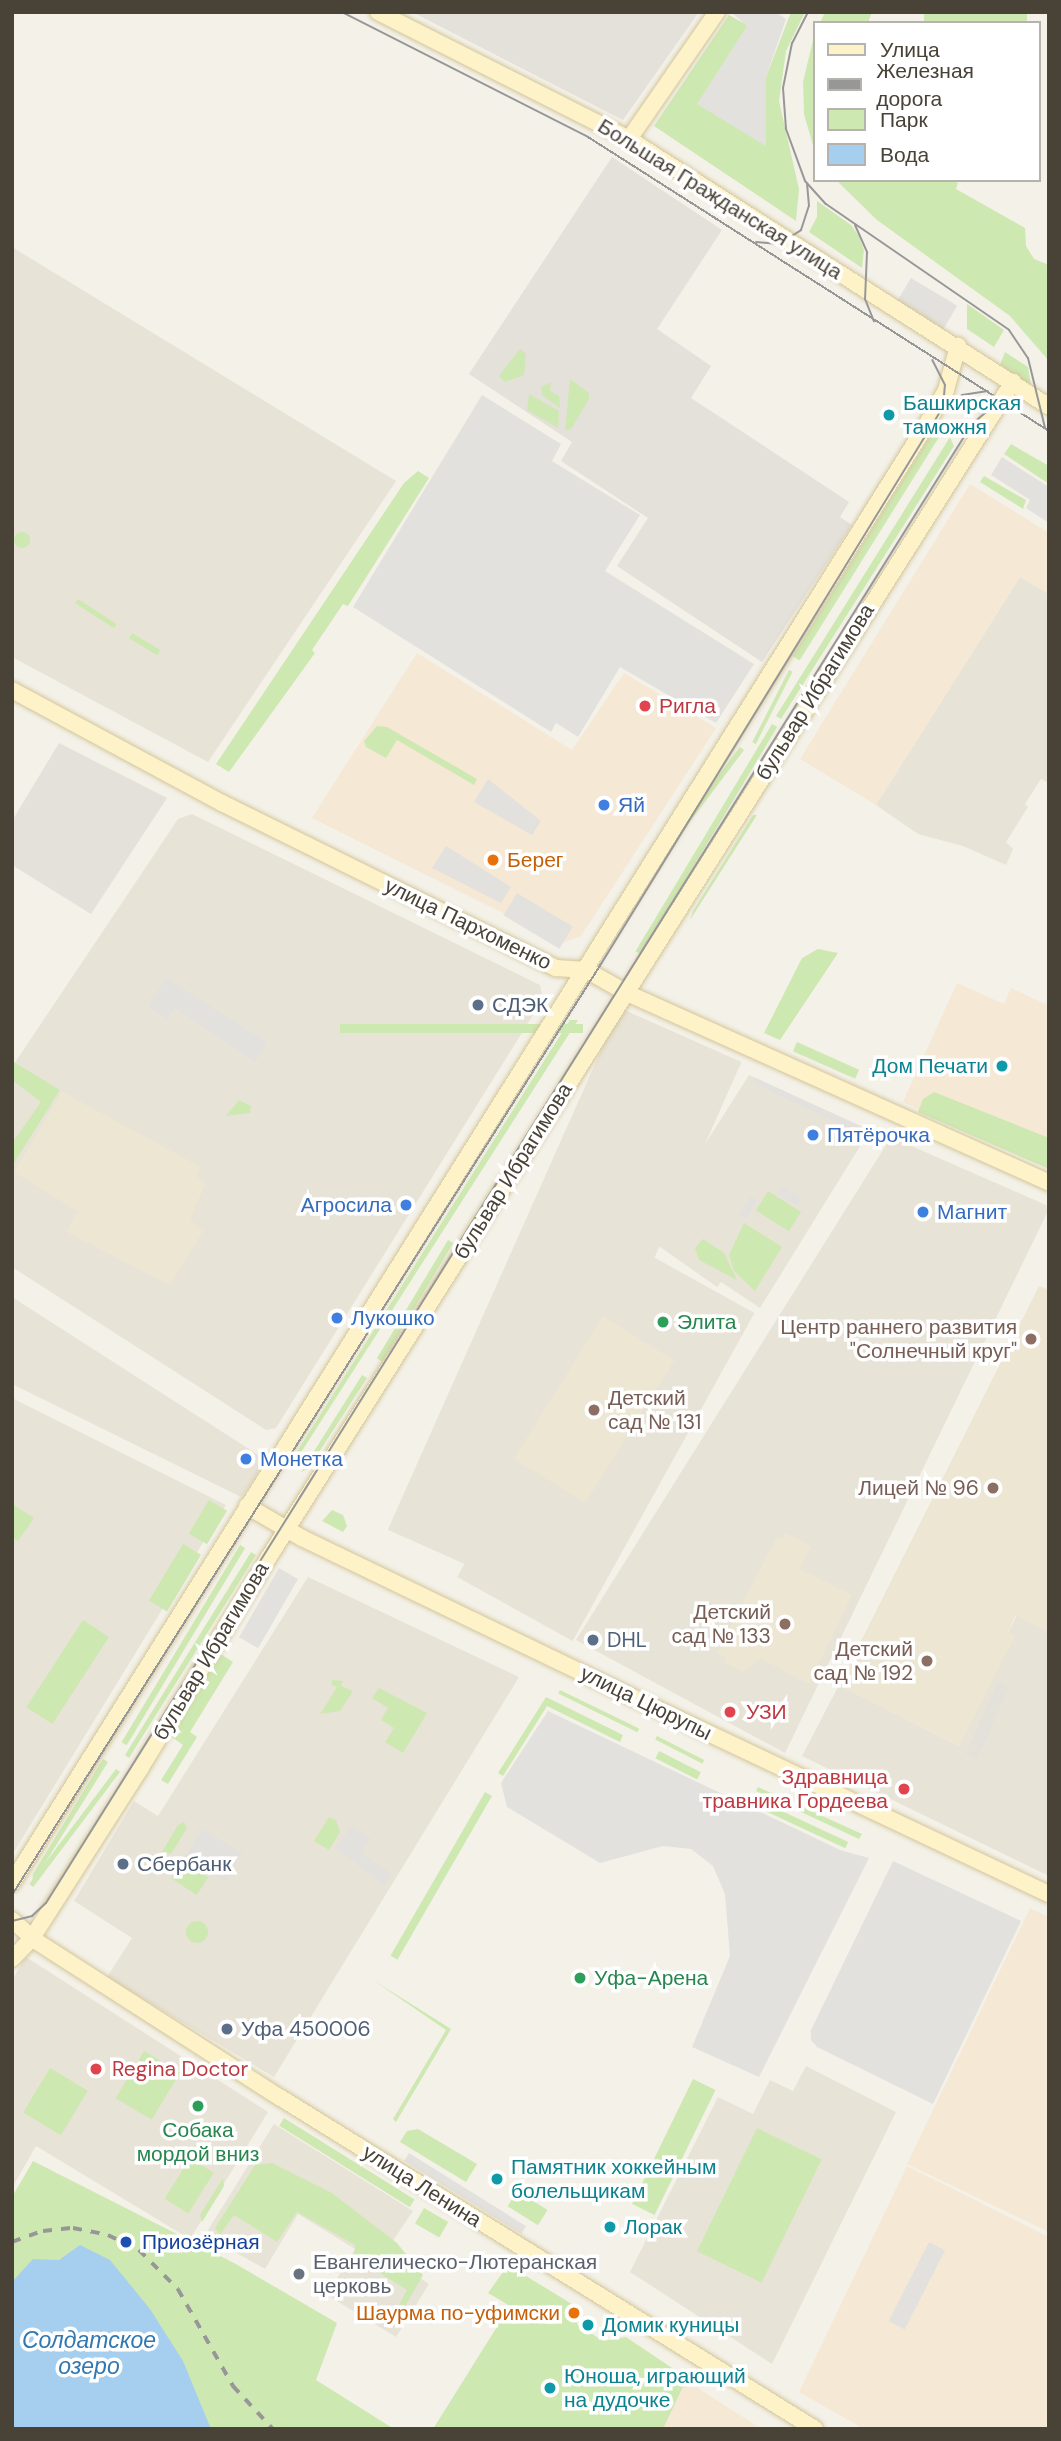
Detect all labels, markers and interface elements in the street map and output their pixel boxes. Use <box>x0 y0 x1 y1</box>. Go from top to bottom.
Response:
legend <box>813 21 1040 182</box>
text: Улица <box>880 36 940 64</box>
text: Железная дорога <box>876 57 974 113</box>
text: Парк <box>880 106 928 134</box>
street label: Большая Гражданская улица <box>593 113 847 285</box>
text: Вода <box>880 141 929 169</box>
place label: Башкирская таможня <box>903 390 1021 440</box>
marker: Башкирская таможня <box>881 407 897 423</box>
street label: бульвар Ибрагимова <box>750 599 880 785</box>
place label: Ригла <box>659 693 716 719</box>
marker: Ригла <box>637 698 653 714</box>
place label: Яй <box>618 792 645 818</box>
marker: Яй <box>596 797 612 813</box>
place label: Берег <box>507 847 563 873</box>
marker: Берег <box>485 852 501 868</box>
street label: улица Пархоменко <box>381 873 555 975</box>
place label: СДЭК <box>492 992 548 1018</box>
marker: СДЭК <box>470 997 486 1013</box>
place label: Дом Печати <box>872 1053 988 1079</box>
marker: Дом Печати <box>994 1058 1010 1074</box>
street label: бульвар Ибрагимова <box>448 1078 578 1264</box>
place label: Пятёрочка <box>827 1122 930 1148</box>
marker: Пятёрочка <box>805 1127 821 1143</box>
place label: Агросила <box>301 1192 392 1218</box>
marker: Агросила <box>398 1197 414 1213</box>
place label: Магнит <box>937 1199 1007 1225</box>
marker: Магнит <box>915 1204 931 1220</box>
place label: Лукошко <box>351 1305 435 1331</box>
place label: Элита <box>677 1309 736 1335</box>
marker: Лукошко <box>329 1310 345 1326</box>
marker: Элита <box>655 1314 671 1330</box>
place label: Центр раннего развития "Солнечный круг" <box>780 1314 1017 1364</box>
marker: Центр раннего развития "Солнечный круг" <box>1023 1331 1039 1347</box>
place label: Детский сад № 131 <box>608 1385 701 1435</box>
marker: Детский сад № 131 <box>586 1402 602 1418</box>
place label: Монетка <box>260 1446 343 1472</box>
marker: Монетка <box>238 1451 254 1467</box>
place label: Лицей № 96 <box>858 1475 979 1501</box>
marker: Лицей № 96 <box>985 1480 1001 1496</box>
street label: бульвар Ибрагимова <box>148 1557 274 1745</box>
place label: Детский сад № 133 <box>671 1599 771 1649</box>
marker: Детский сад № 133 <box>777 1616 793 1632</box>
place label: DHL <box>607 1627 647 1653</box>
marker: DHL <box>585 1632 601 1648</box>
place label: Детский сад № 192 <box>813 1636 913 1686</box>
marker: Детский сад № 192 <box>919 1653 935 1669</box>
street label: улица Цюрупы <box>576 1660 716 1746</box>
place label: УЗИ <box>746 1699 787 1725</box>
marker: УЗИ <box>720 1702 740 1722</box>
place label: Здравница травника Гордеева <box>703 1764 888 1814</box>
marker: Здравница травника Гордеева <box>894 1779 914 1799</box>
place label: Сбербанк <box>137 1851 231 1877</box>
marker: Сбербанк <box>115 1856 131 1872</box>
place label: Уфа-Арена <box>594 1965 708 1991</box>
marker: Уфа-Арена <box>572 1970 588 1986</box>
place label: Уфа 450006 <box>241 2016 371 2042</box>
marker: Уфа 450006 <box>219 2021 235 2037</box>
place label: Regina Doctor <box>112 2056 248 2082</box>
marker: Regina Doctor <box>86 2059 106 2079</box>
marker: Собака мордой вниз <box>190 2098 206 2114</box>
place label: Собака мордой вниз <box>137 2117 259 2167</box>
street label: улица Ленина <box>358 2139 486 2233</box>
place label: Памятник хоккейным болельщикам <box>511 2154 716 2204</box>
marker: Памятник хоккейным болельщикам <box>489 2171 505 2187</box>
place label: Лорак <box>624 2214 682 2240</box>
marker: Лорак <box>602 2219 618 2235</box>
place label: Приозёрная <box>142 2229 260 2255</box>
marker: Приозёрная <box>116 2232 136 2252</box>
place label: Евангелическо-Лютеранская церковь <box>313 2249 597 2299</box>
marker: Евангелическо-Лютеранская церковь <box>291 2266 307 2282</box>
place label: Шаурма по-уфимски <box>356 2300 560 2326</box>
marker: Шаурма по-уфимски <box>566 2305 582 2321</box>
place label: Домик куницы <box>602 2312 739 2338</box>
marker: Домик куницы <box>580 2317 596 2333</box>
water label: Солдатское озеро <box>22 2326 156 2380</box>
place label: Юноша, играющий на дудочке <box>564 2363 746 2413</box>
marker: Юноша, играющий на дудочке <box>542 2380 558 2396</box>

